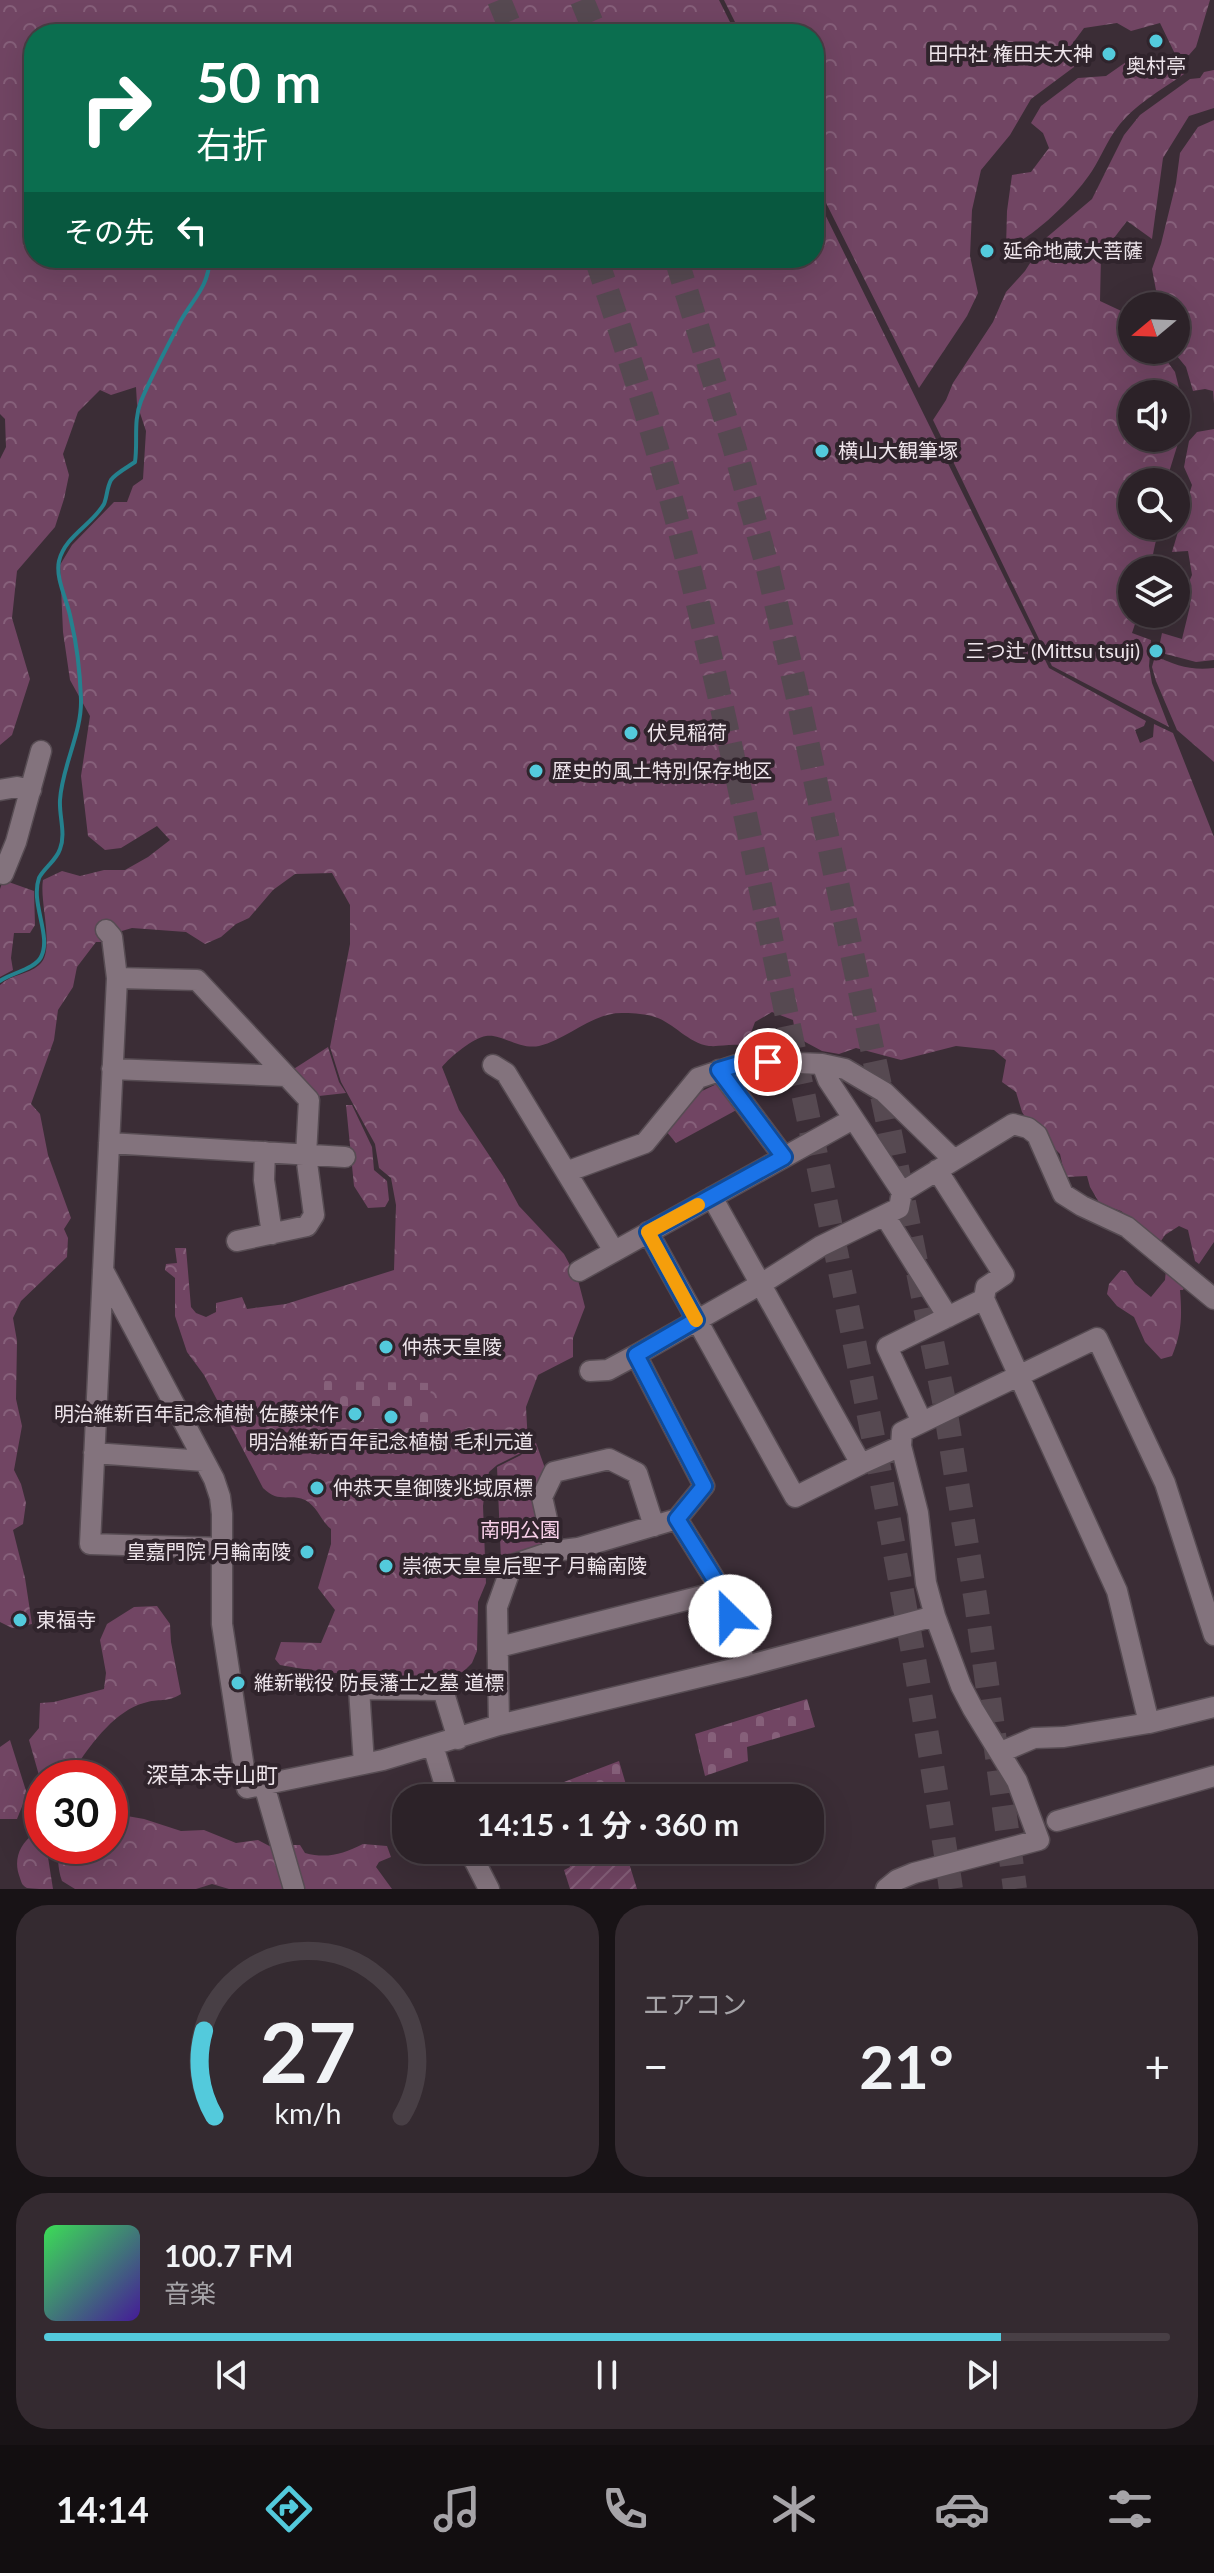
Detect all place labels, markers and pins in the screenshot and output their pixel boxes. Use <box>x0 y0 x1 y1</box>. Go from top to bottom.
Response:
marker: 奥村亭 <box>1147 32 1165 50</box>
place label: 田中社 権田夫大神 <box>928 41 1093 65</box>
marker: 田中社 権田夫大神 <box>1100 45 1118 63</box>
place label: 奥村亭 <box>1126 53 1186 77</box>
place label: 延命地蔵大菩薩 <box>1003 238 1143 262</box>
marker: 延命地蔵大菩薩 <box>978 242 996 260</box>
place label: 横山大観筆塚 <box>838 438 958 462</box>
marker: 横山大観筆塚 <box>813 442 831 460</box>
place label: 三つ辻 (Mittsu tsuji) <box>966 638 1140 662</box>
marker: 三つ辻 (Mittsu tsuji) <box>1147 642 1165 660</box>
place label: 伏見稲荷 <box>647 720 727 744</box>
marker: 伏見稲荷 <box>622 724 640 742</box>
place label: 歴史的風土特別保存地区 <box>552 758 772 782</box>
marker: 歴史的風土特別保存地区 <box>527 762 545 780</box>
pin <box>734 1028 802 1096</box>
place label: 仲恭天皇陵 <box>402 1334 502 1358</box>
marker: 仲恭天皇陵 <box>377 1338 395 1356</box>
place label: 明治維新百年記念植樹 佐藤栄作 <box>54 1401 339 1425</box>
marker: 明治維新百年記念植樹 佐藤栄作 <box>346 1405 364 1423</box>
marker: 明治維新百年記念植樹 毛利元道 <box>382 1408 400 1426</box>
place label: 明治維新百年記念植樹 毛利元道 <box>248 1429 534 1453</box>
place label: 仲恭天皇御陵兆域原標 <box>333 1475 533 1499</box>
marker: 仲恭天皇御陵兆域原標 <box>308 1479 326 1497</box>
place label: 皇嘉門院 月輪南陵 <box>126 1539 291 1563</box>
marker: 皇嘉門院 月輪南陵 <box>298 1543 316 1561</box>
place label: 崇徳天皇皇后聖子 月輪南陵 <box>402 1553 647 1577</box>
marker: 崇徳天皇皇后聖子 月輪南陵 <box>377 1557 395 1575</box>
place label: 東福寺 <box>36 1607 96 1631</box>
marker: 東福寺 <box>11 1611 29 1629</box>
place label: 維新戦役 防長藩士之墓 道標 <box>254 1670 504 1694</box>
marker: 維新戦役 防長藩士之墓 道標 <box>229 1674 247 1692</box>

